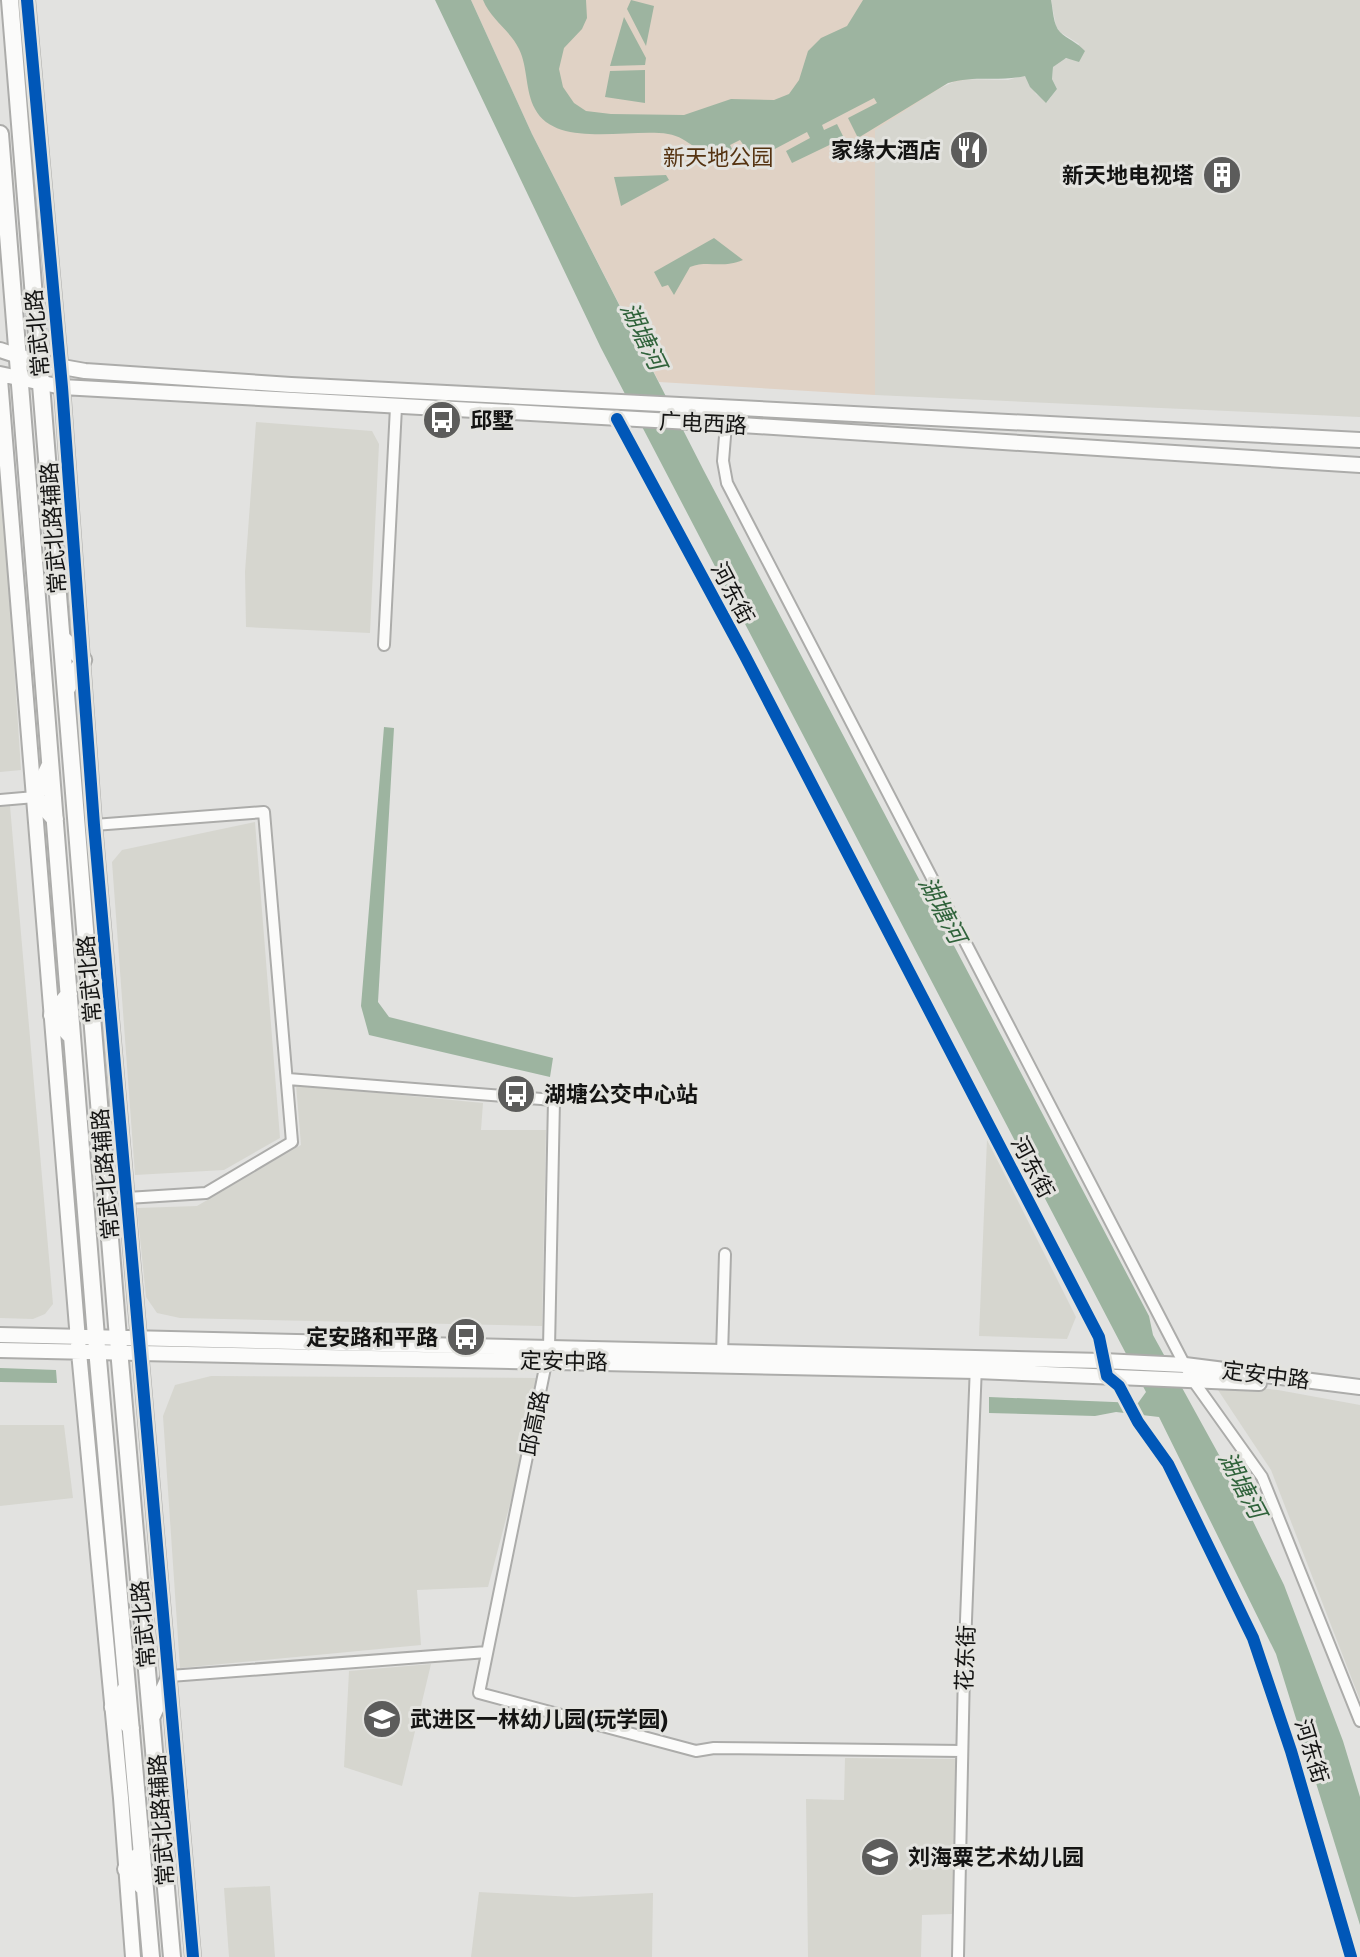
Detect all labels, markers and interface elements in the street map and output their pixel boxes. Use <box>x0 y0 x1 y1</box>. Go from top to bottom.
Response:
restaurant icon: 家缘大酒店 <box>948 129 990 171</box>
place label: 家缘大酒店 <box>831 137 941 164</box>
park label: 新天地公园 <box>663 144 773 171</box>
building icon: 新天地电视塔 <box>1201 154 1243 196</box>
place label: 新天地电视塔 <box>1062 162 1194 189</box>
street label: 常武北路 <box>20 288 55 378</box>
water label: 湖塘河 <box>614 297 674 379</box>
bus stop icon: 邱墅 <box>421 399 463 441</box>
place label: 邱墅 <box>470 407 514 434</box>
street label: 广电西路 <box>658 408 748 439</box>
street label: 常武北路辅路 <box>35 461 72 595</box>
street label: 河东街 <box>705 558 760 629</box>
water label: 湖塘河 <box>912 871 974 952</box>
street label: 常武北路 <box>72 934 107 1024</box>
bus stop icon: 湖塘公交中心站 <box>495 1073 537 1115</box>
place label: 湖塘公交中心站 <box>544 1081 698 1108</box>
street label: 常武北路辅路 <box>86 1107 125 1241</box>
street label: 河东街 <box>1005 1132 1060 1203</box>
bus stop icon: 定安路和平路 <box>445 1316 487 1358</box>
place label: 定安路和平路 <box>306 1324 438 1351</box>
street label: 定安中路 <box>520 1347 608 1376</box>
street label: 定安中路 <box>1221 1357 1311 1394</box>
street label: 邱高路 <box>514 1388 555 1458</box>
water label: 湖塘河 <box>1212 1446 1274 1527</box>
street label: 常武北路 <box>126 1579 161 1669</box>
street label: 花东街 <box>951 1625 980 1691</box>
school or university icon: 武进区一林幼儿园(玩学园) <box>361 1698 403 1740</box>
place label: 武进区一林幼儿园(玩学园) <box>410 1706 669 1733</box>
street label: 河东街 <box>1289 1716 1334 1787</box>
street label: 常武北路辅路 <box>143 1753 180 1887</box>
school or university icon: 刘海粟艺术幼儿园 <box>859 1836 901 1878</box>
place label: 刘海粟艺术幼儿园 <box>908 1844 1084 1871</box>

